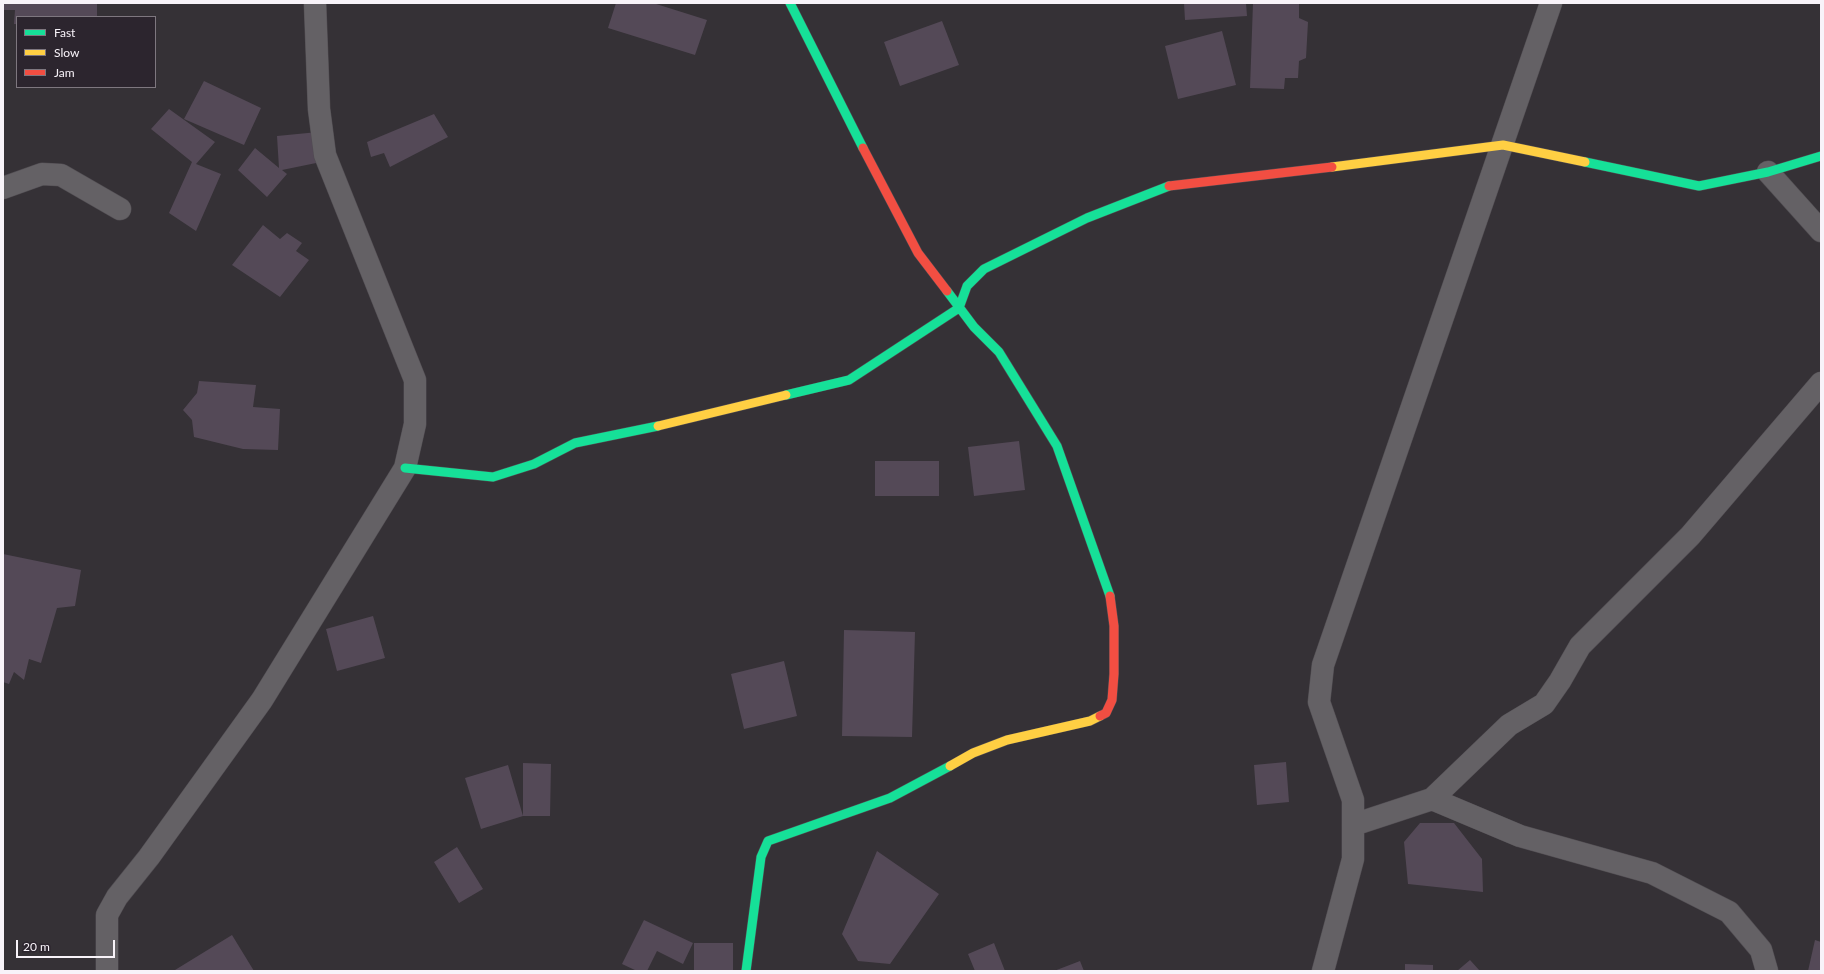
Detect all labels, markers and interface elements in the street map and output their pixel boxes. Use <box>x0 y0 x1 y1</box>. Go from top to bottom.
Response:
legend <box>16 16 156 88</box>
text: Fast <box>54 25 75 40</box>
text: Slow <box>54 45 79 60</box>
text: Jam <box>54 65 75 80</box>
scale bar <box>18 932 117 958</box>
text: 20 m <box>23 939 50 954</box>

